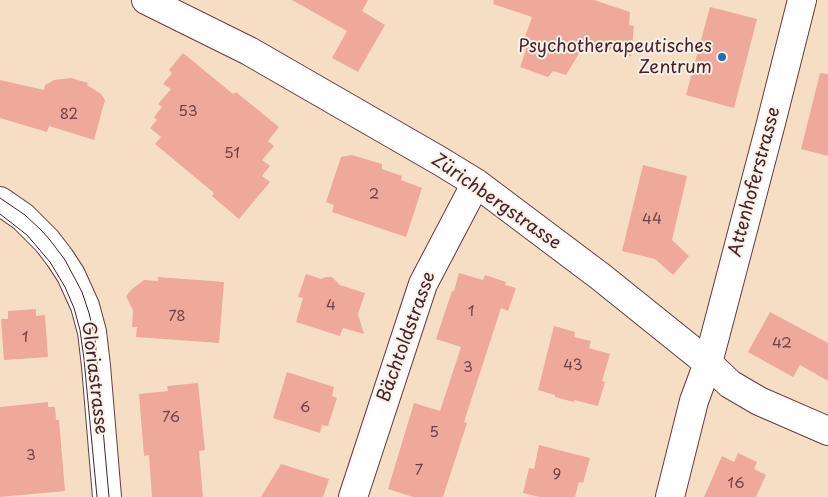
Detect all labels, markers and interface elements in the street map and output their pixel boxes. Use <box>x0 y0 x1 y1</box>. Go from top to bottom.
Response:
place label: Psychotherapeutisches Zentrum <box>518 36 712 78</box>
marker: Psychotherapeutisches Zentrum <box>716 51 728 63</box>
house number: 53 <box>178 103 198 121</box>
street label: Attenhoferstrasse <box>725 105 785 259</box>
house number: 82 <box>60 106 78 124</box>
house number: 51 <box>224 145 240 163</box>
street label: Zürichbergstrasse <box>427 149 565 255</box>
house number: 2 <box>369 186 379 204</box>
house number: 44 <box>642 211 662 229</box>
street label: Bächtoldstrasse <box>373 269 441 405</box>
house number: 4 <box>326 297 336 315</box>
house number: 1 <box>468 303 474 321</box>
house number: 78 <box>168 308 186 326</box>
street label: Gloriastrasse <box>76 320 112 436</box>
house number: 1 <box>22 329 28 347</box>
house number: 42 <box>772 335 792 353</box>
house number: 43 <box>563 357 583 375</box>
house number: 3 <box>463 359 473 377</box>
house number: 6 <box>300 399 310 417</box>
house number: 76 <box>162 409 180 427</box>
house number: 5 <box>429 424 439 442</box>
house number: 3 <box>26 447 36 465</box>
house number: 7 <box>415 462 423 480</box>
house number: 9 <box>553 466 561 484</box>
house number: 16 <box>727 475 745 493</box>

